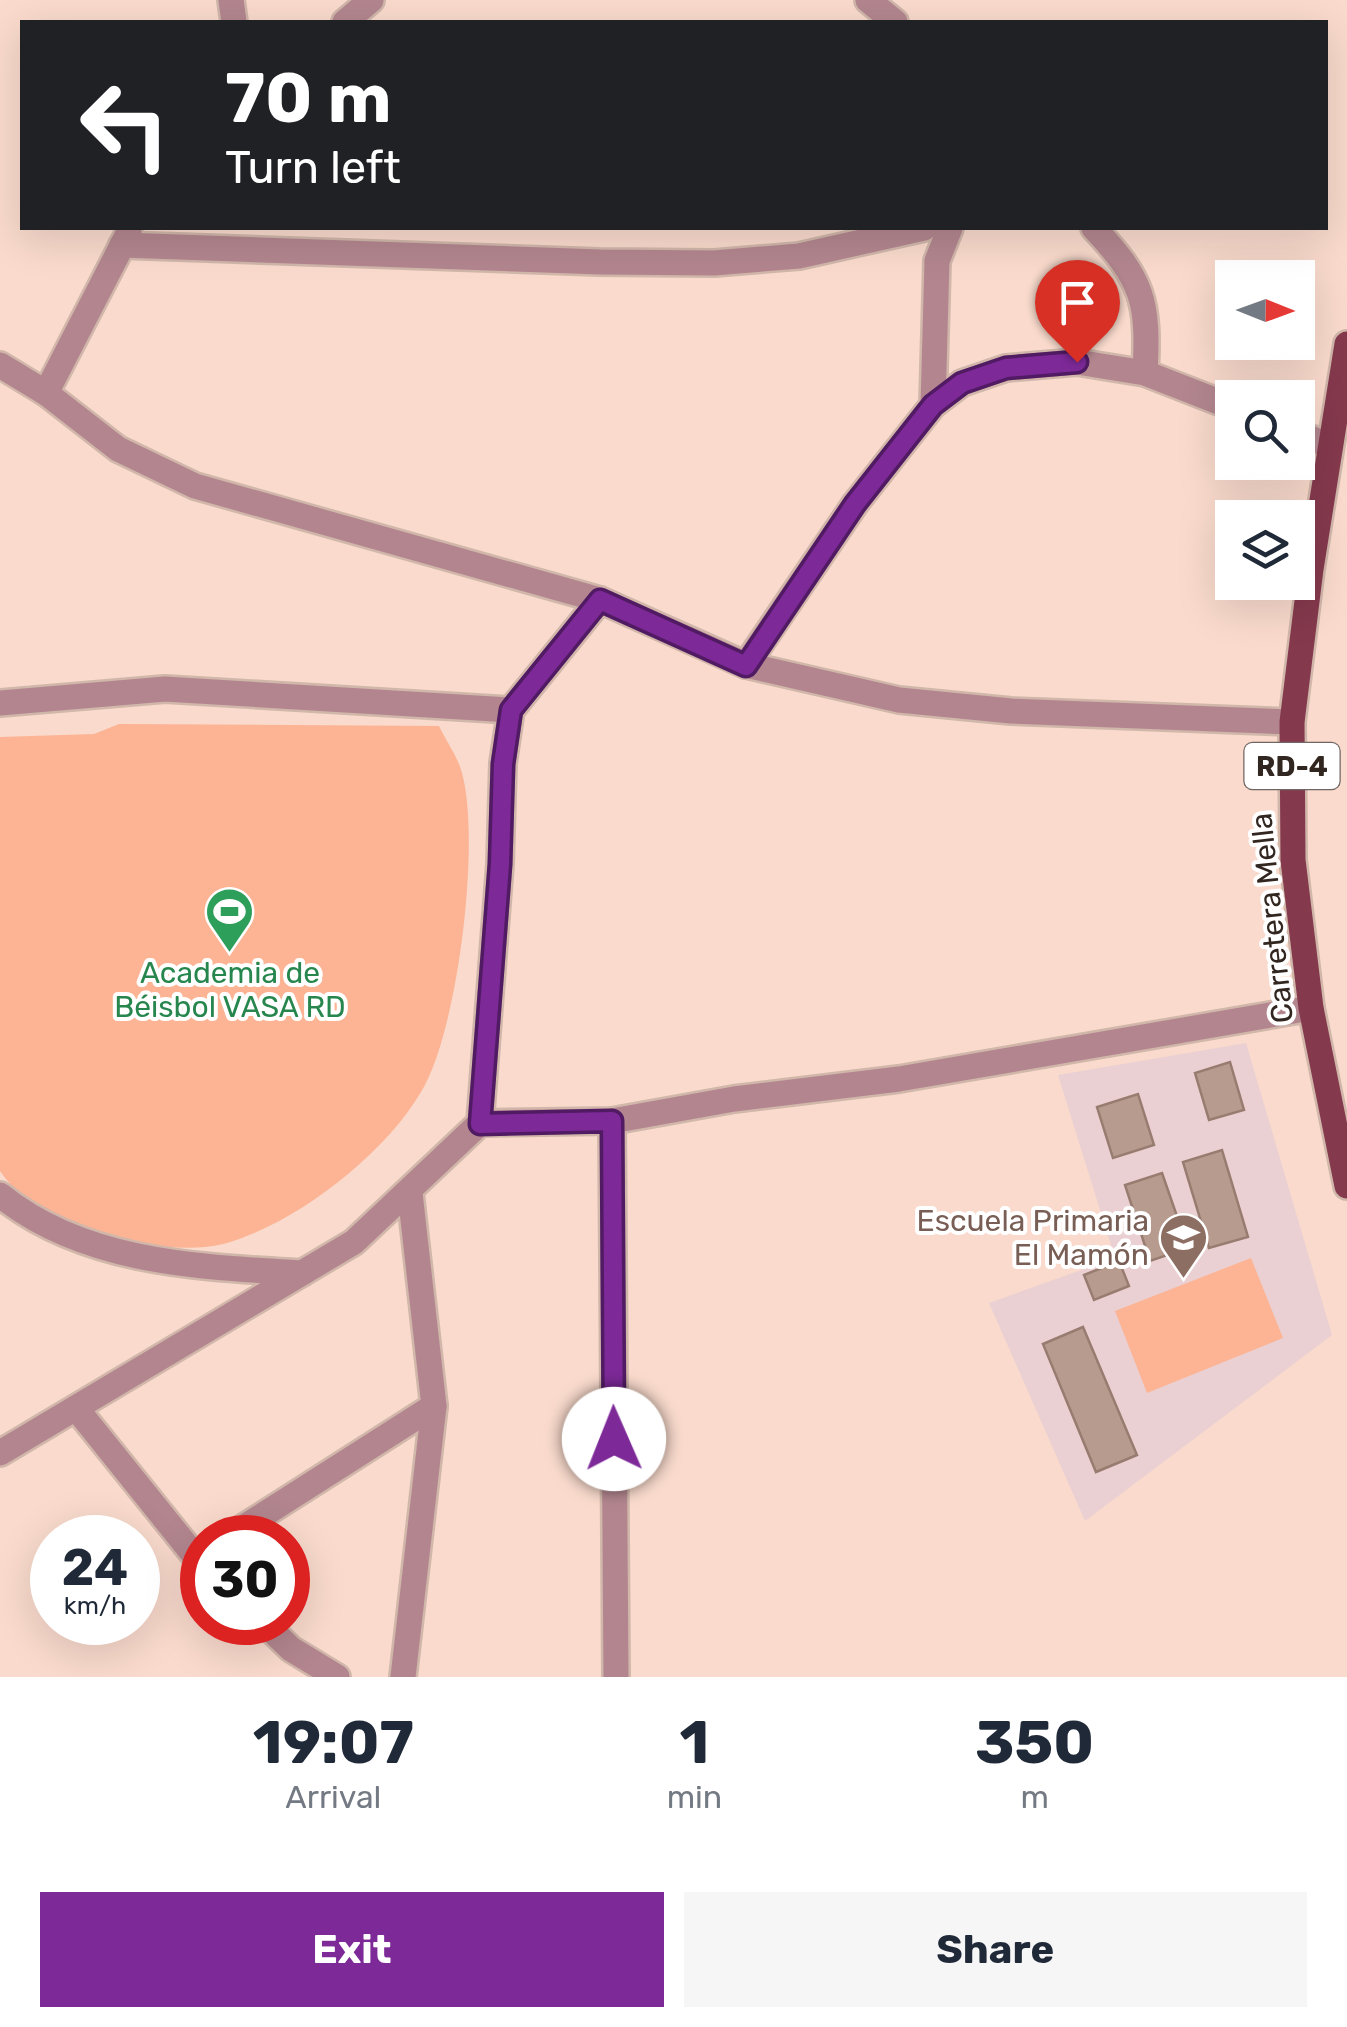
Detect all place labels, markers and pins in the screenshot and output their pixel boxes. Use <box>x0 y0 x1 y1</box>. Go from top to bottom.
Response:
pin <box>1035 260 1120 363</box>
sports icon: Academia de Béisbol VASA RD <box>204 886 256 954</box>
place label: Academia de Béisbol VASA RD <box>114 955 346 1025</box>
place label: Escuela Primaria El Mamón <box>917 1203 1149 1273</box>
school or university icon: Escuela Primaria El Mamón <box>1158 1212 1210 1280</box>

